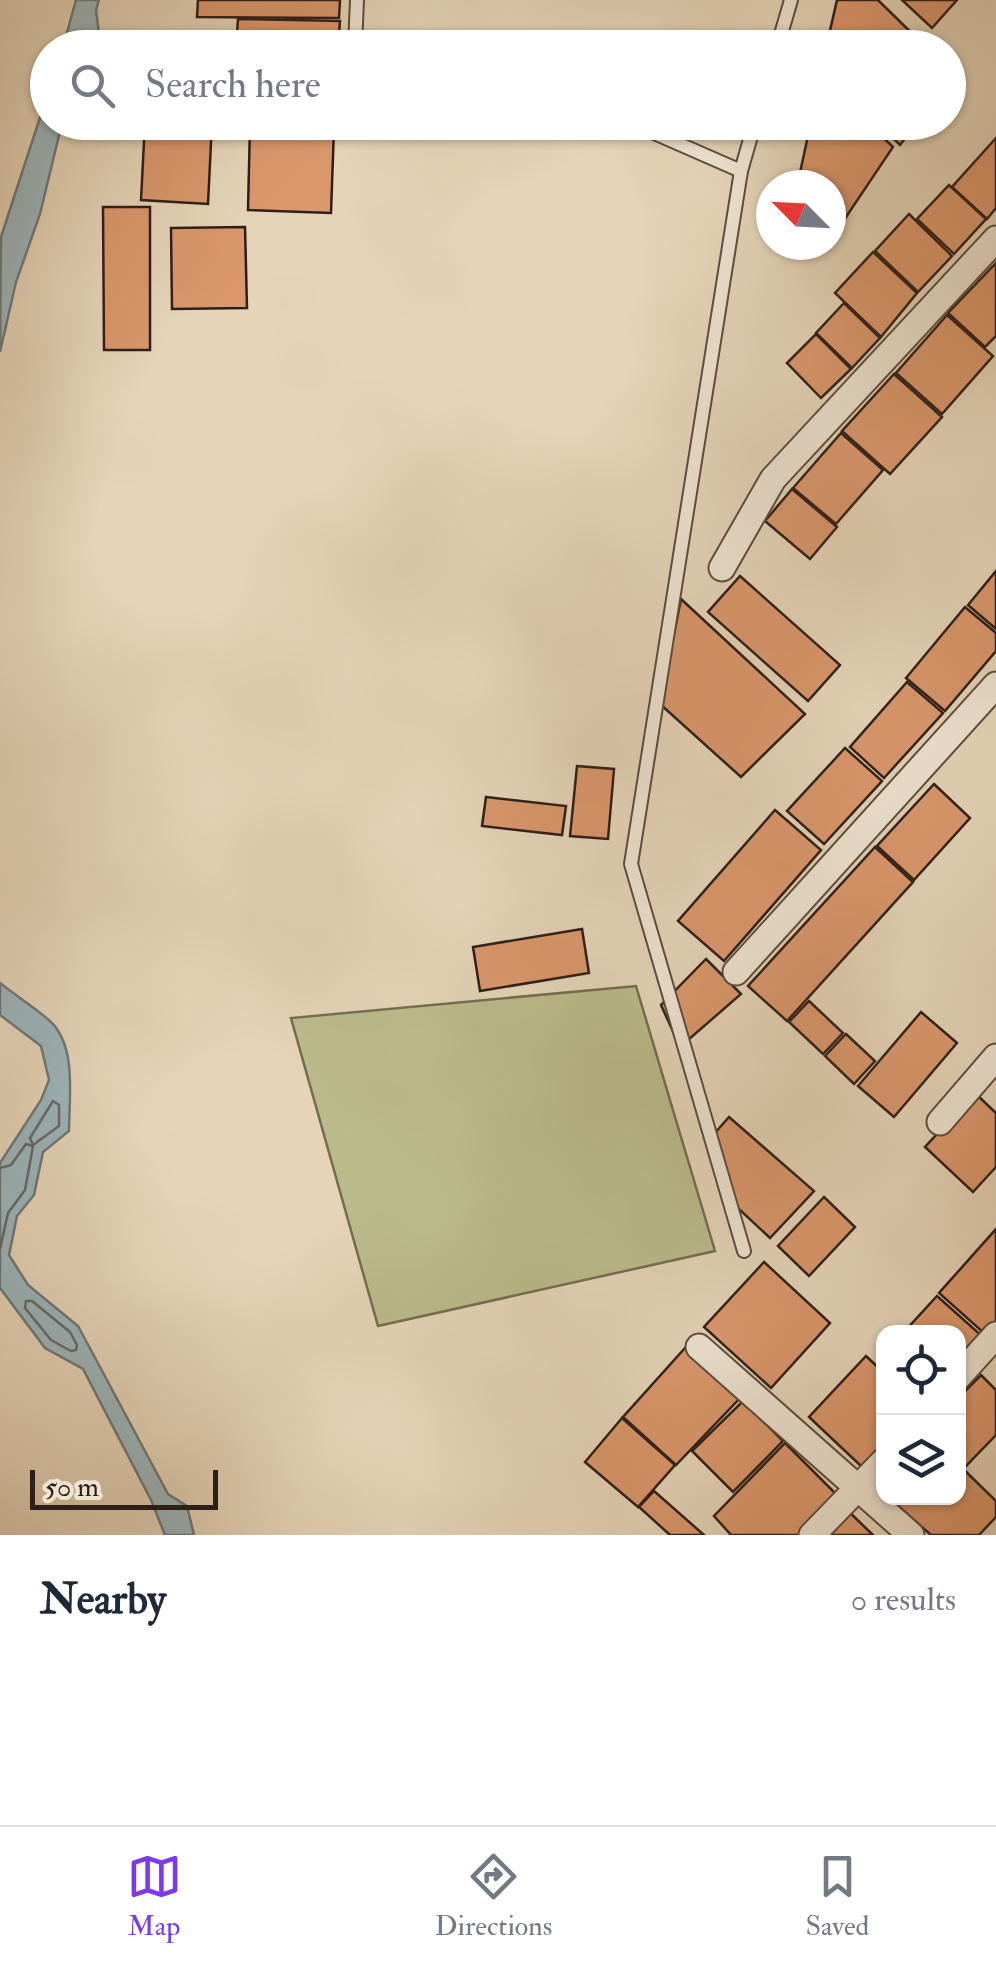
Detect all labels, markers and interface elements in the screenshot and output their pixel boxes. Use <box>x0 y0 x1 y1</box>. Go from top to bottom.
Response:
search box <box>30 30 966 140</box>
icon: search <box>65 58 120 113</box>
text: Search here <box>145 61 321 109</box>
north arrow <box>756 170 846 260</box>
map controls <box>876 1325 966 1505</box>
button: locate <box>876 1325 966 1415</box>
button: layers <box>876 1415 966 1505</box>
scale bar <box>30 1465 218 1510</box>
text: 50 m <box>45 1470 99 1505</box>
text: Nearby <box>40 1574 166 1626</box>
text: 0 results <box>851 1580 956 1620</box>
tab: Map <box>127 1849 182 1944</box>
tab: Directions <box>435 1849 552 1944</box>
tab: Saved <box>805 1849 869 1944</box>

